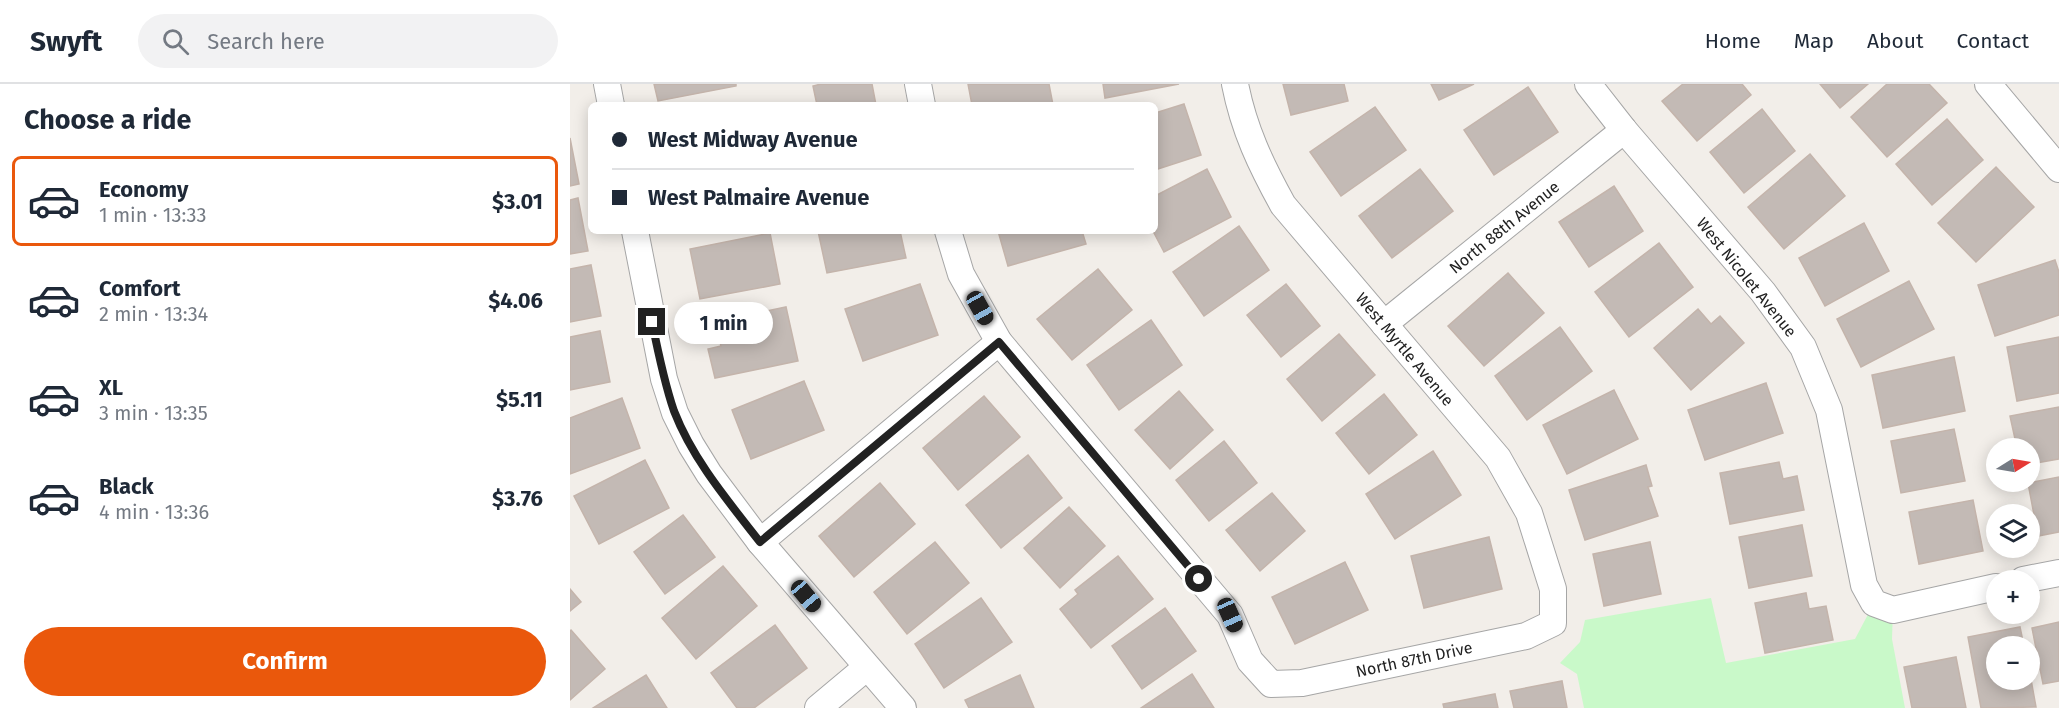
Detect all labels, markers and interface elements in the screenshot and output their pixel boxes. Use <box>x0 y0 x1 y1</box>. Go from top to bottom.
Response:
search box <box>138 14 558 68</box>
text: Swyft <box>30 25 102 58</box>
icon: search <box>159 25 192 58</box>
text: Search here <box>207 28 325 55</box>
text: Home <box>1705 28 1761 54</box>
text: Map <box>1794 28 1834 54</box>
text: About <box>1867 28 1924 54</box>
text: Contact <box>1957 28 2029 54</box>
text: Choose a ride <box>24 104 191 136</box>
text: West Midway Avenue <box>648 126 858 153</box>
icon: car <box>27 174 81 228</box>
text: Economy <box>99 176 188 203</box>
street label: North 88th Avenue <box>1446 177 1563 278</box>
text: West Palmaire Avenue <box>648 184 869 211</box>
text: $3.01 <box>492 188 543 215</box>
text: 1 min · 13:33 <box>99 203 206 227</box>
street label: West Nicolet Avenue <box>1693 214 1801 341</box>
icon: car <box>27 273 81 327</box>
text: Comfort <box>99 275 180 302</box>
text: $4.06 <box>488 287 543 314</box>
car <box>963 288 997 328</box>
street label: West Myrtle Avenue <box>1352 289 1458 410</box>
callout: 1 min <box>673 301 772 343</box>
text: 2 min · 13:34 <box>99 302 208 326</box>
route end <box>638 308 665 335</box>
text: 1 min <box>699 311 748 335</box>
icon: car <box>27 372 81 426</box>
text: XL <box>99 374 123 401</box>
text: $5.11 <box>496 386 543 413</box>
text: 3 min · 13:35 <box>99 401 208 425</box>
north arrow <box>1986 438 2040 492</box>
map controls <box>1986 438 2040 690</box>
icon: car <box>27 471 81 525</box>
text: Black <box>99 473 154 500</box>
text: $3.76 <box>492 485 543 512</box>
text: 4 min · 13:36 <box>99 500 209 524</box>
button: layers <box>1986 504 2040 558</box>
route start <box>1185 565 1212 592</box>
button: + <box>1986 570 2040 624</box>
car <box>788 576 824 616</box>
car <box>1214 595 1246 635</box>
button: Confirm <box>24 627 546 696</box>
button: − <box>1986 636 2040 690</box>
street label: North 87th Drive <box>1354 638 1474 681</box>

